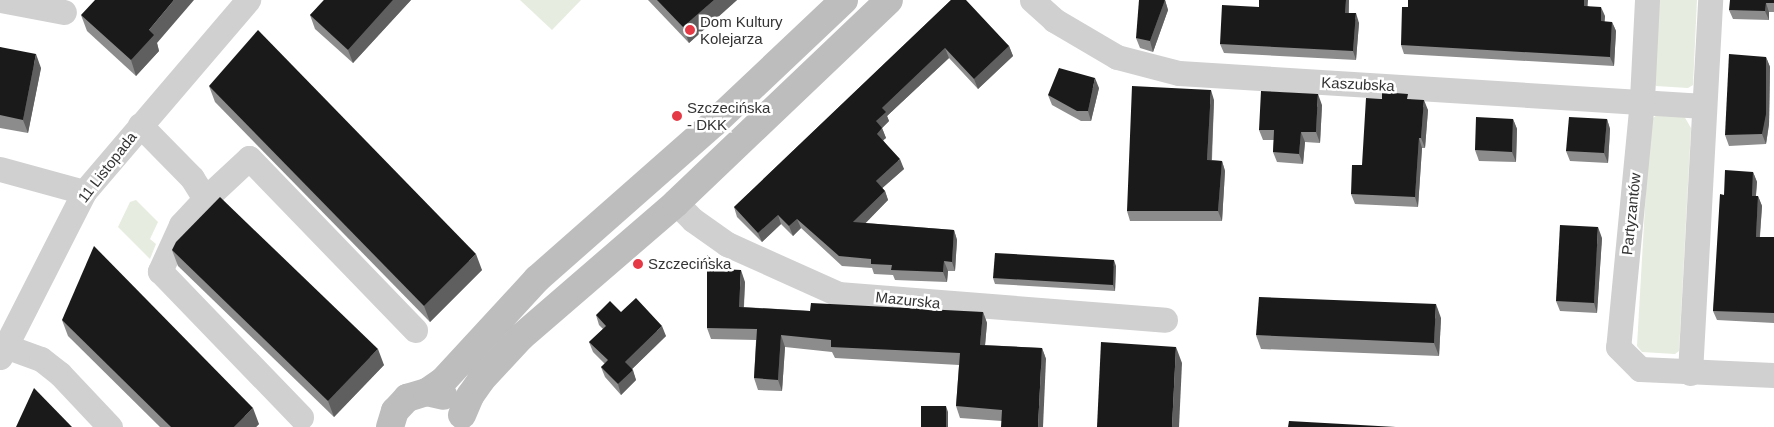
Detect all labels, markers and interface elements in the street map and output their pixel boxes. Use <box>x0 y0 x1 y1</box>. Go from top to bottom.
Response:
place label: Dom Kultury Kolejarza <box>700 12 783 47</box>
marker: Dom Kultury Kolejarza <box>684 24 696 36</box>
street label: Kaszubska <box>1321 73 1395 95</box>
place label: Szczecińska - DKK <box>687 98 770 133</box>
marker: Szczecińska - DKK <box>671 110 683 122</box>
street label: 11 Listopada <box>74 128 140 206</box>
street label: Partyzantów <box>1618 172 1644 256</box>
place label: Szczecińska <box>648 255 731 273</box>
marker: Szczecińska <box>632 258 644 270</box>
street label: Mazurska <box>875 288 941 312</box>

